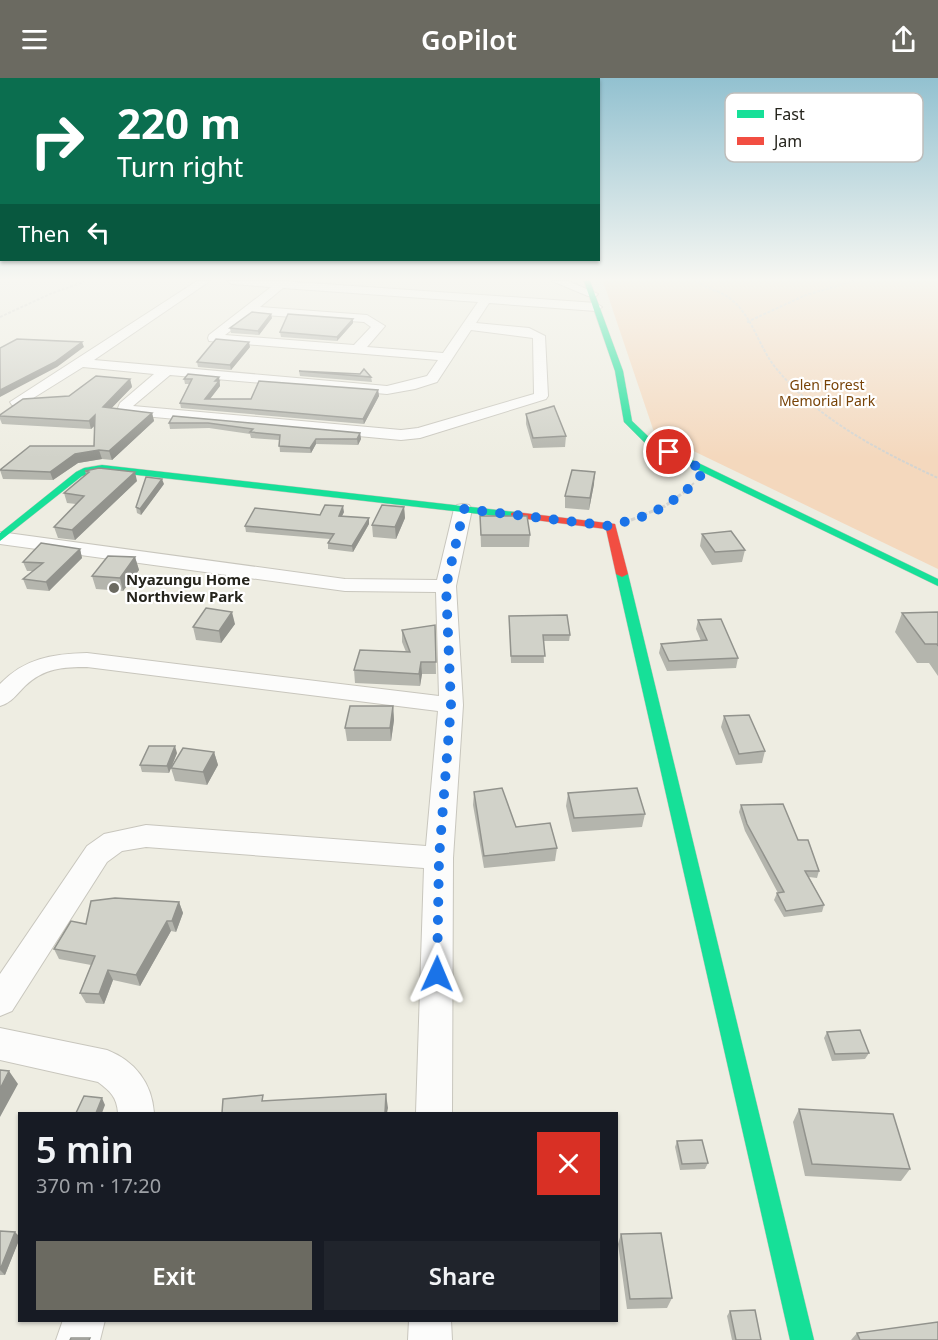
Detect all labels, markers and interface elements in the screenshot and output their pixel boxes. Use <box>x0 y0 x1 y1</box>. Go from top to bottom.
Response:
text: GoPilot <box>421 21 517 58</box>
icon: menu <box>18 23 51 56</box>
icon: share <box>887 23 920 56</box>
legend <box>725 93 923 162</box>
text: 220 m <box>117 94 241 151</box>
icon: right <box>18 102 96 180</box>
text: Fast <box>774 103 805 125</box>
text: Jam <box>772 130 802 152</box>
text: Turn right <box>117 148 243 185</box>
icon: left <box>82 216 115 249</box>
text: Then <box>18 218 70 248</box>
park label: Glen Forest Memorial Park <box>779 375 876 410</box>
pin <box>643 426 694 477</box>
icon: arrive <box>652 435 685 468</box>
place label: Nyazungu Home Northview Park <box>126 569 250 606</box>
marker: Nyazungu Home Northview Park <box>107 581 121 595</box>
position arrow <box>405 942 469 1006</box>
text: 5 min <box>36 1125 134 1174</box>
button: close <box>537 1132 600 1195</box>
text: 370 m · 17:20 <box>36 1172 161 1199</box>
button: Exit <box>36 1241 312 1310</box>
button: Share <box>324 1241 600 1310</box>

